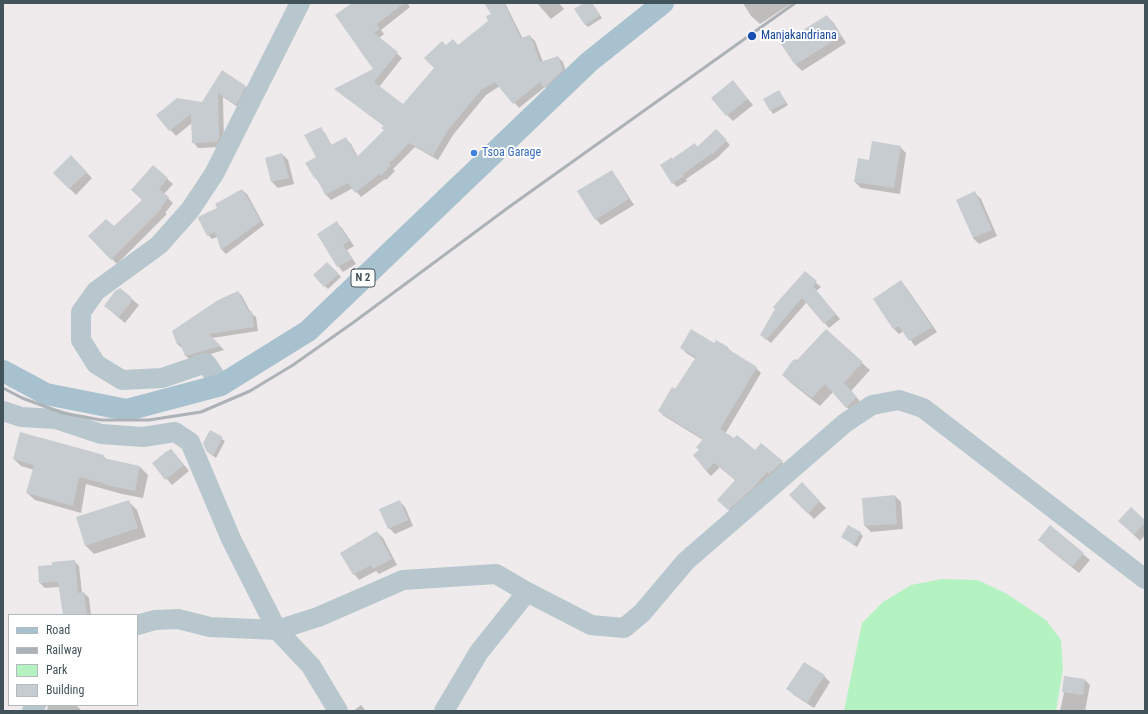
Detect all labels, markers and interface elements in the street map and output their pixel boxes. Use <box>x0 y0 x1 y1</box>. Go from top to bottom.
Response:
place label: Manjakandriana <box>761 29 837 43</box>
marker: Manjakandriana <box>746 30 758 42</box>
place label: Tsoa Garage <box>482 146 541 160</box>
marker: Tsoa Garage <box>469 148 479 158</box>
road number: N 2 <box>351 269 375 287</box>
legend <box>8 614 138 706</box>
text: Road <box>46 623 70 637</box>
text: Railway <box>46 643 82 657</box>
text: Park <box>46 663 67 677</box>
text: Building <box>46 683 84 697</box>

